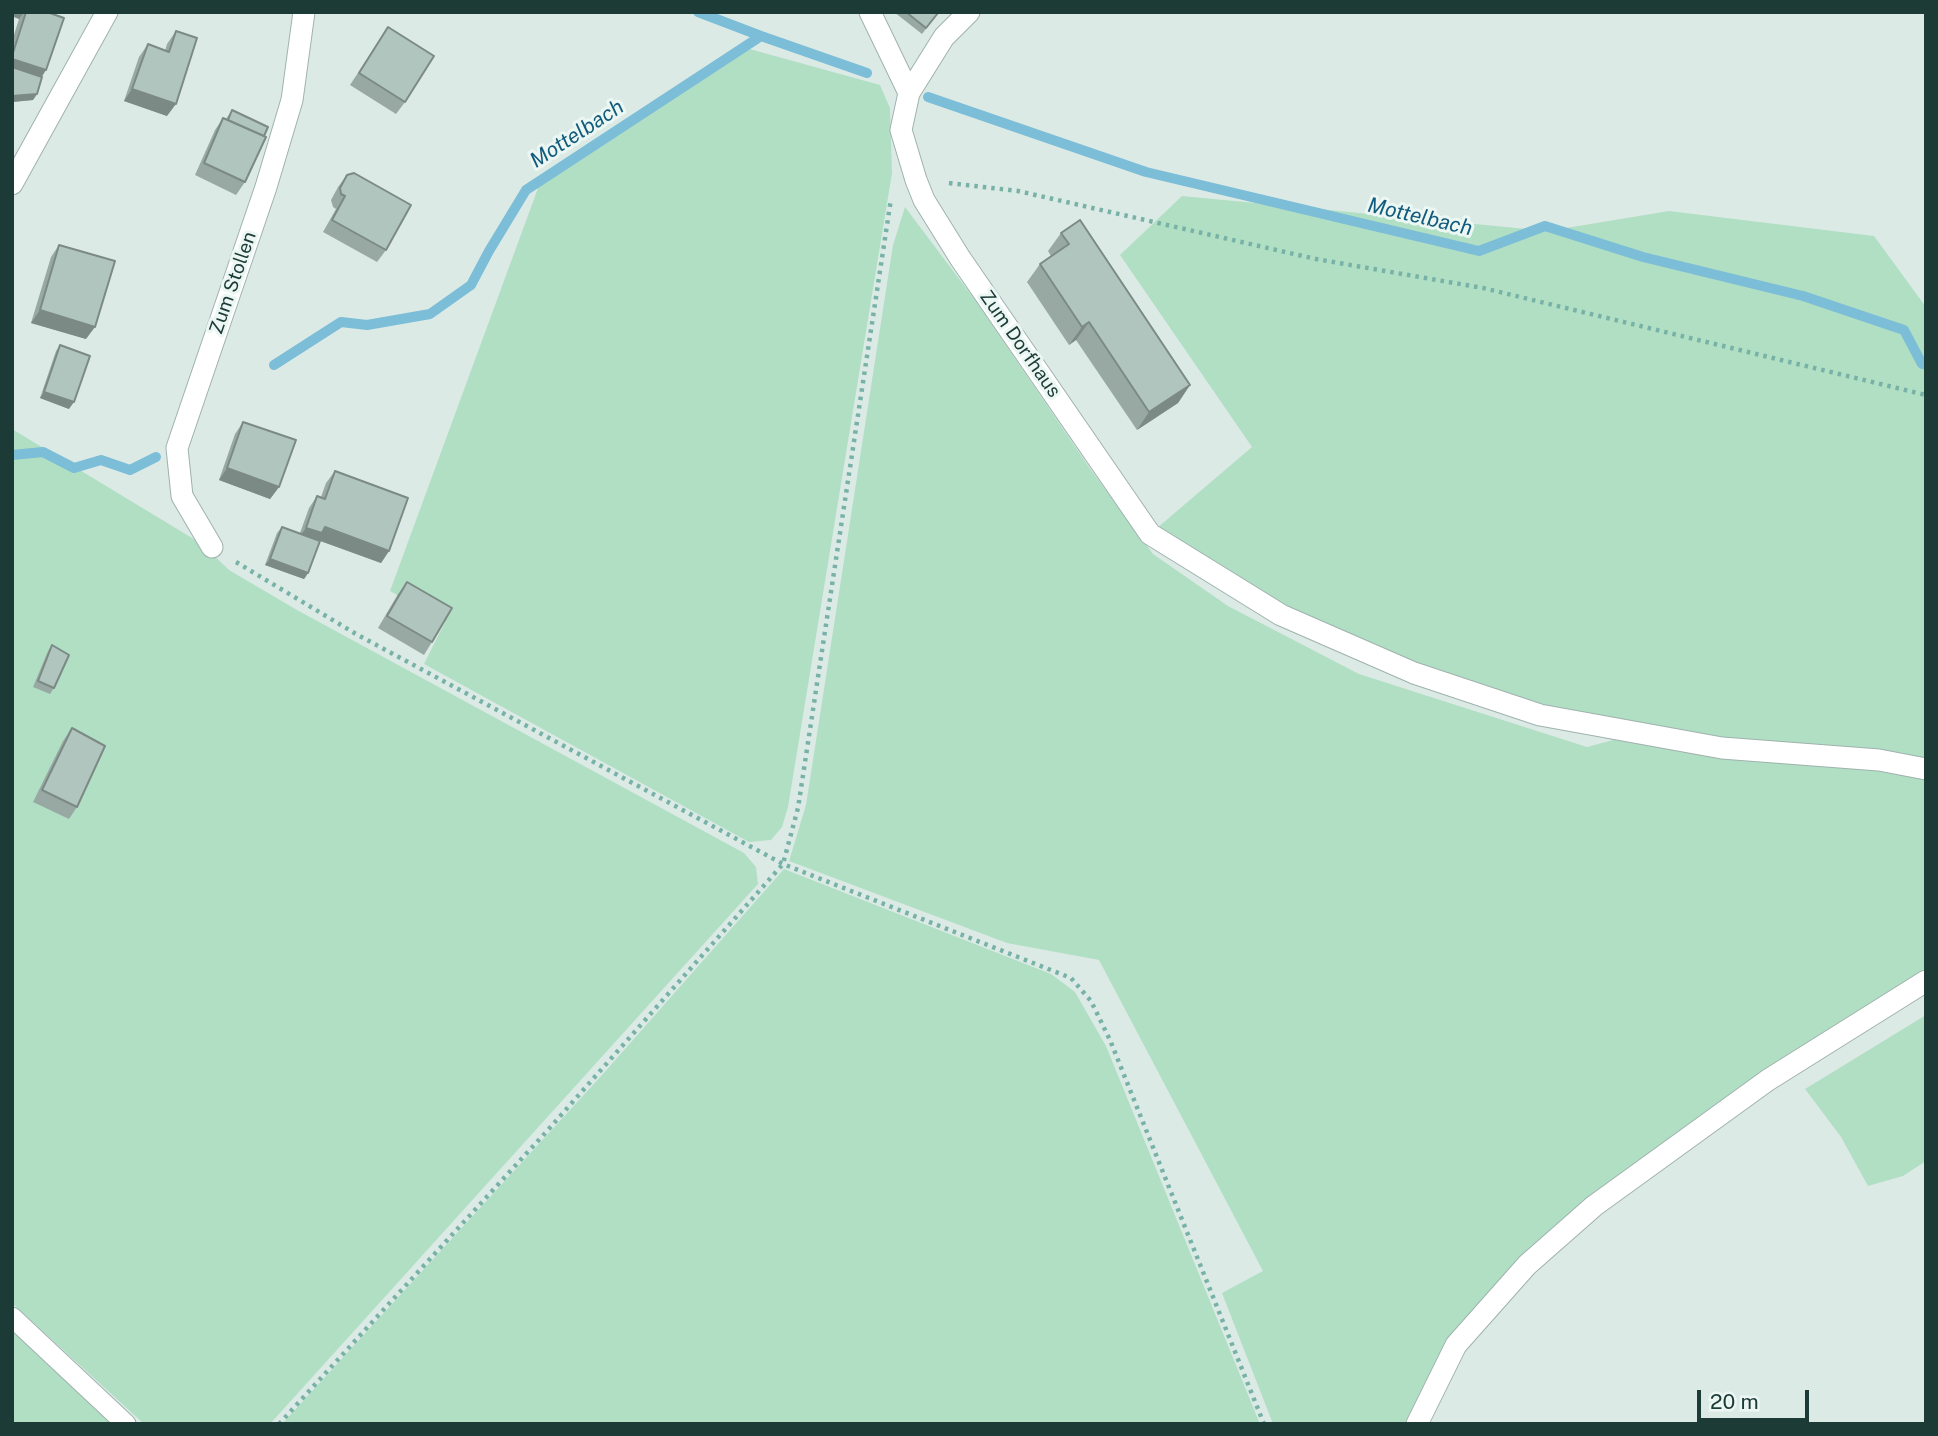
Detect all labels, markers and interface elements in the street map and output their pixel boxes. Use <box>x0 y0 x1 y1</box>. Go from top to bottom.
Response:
water label: Mottelbach <box>525 94 629 174</box>
water label: Mottelbach <box>1365 193 1475 241</box>
street label: Zum Stollen <box>205 229 261 337</box>
street label: Zum Dorfhaus <box>975 286 1065 402</box>
scale bar <box>1700 1376 1812 1420</box>
text: 20 m <box>1710 1389 1759 1414</box>

